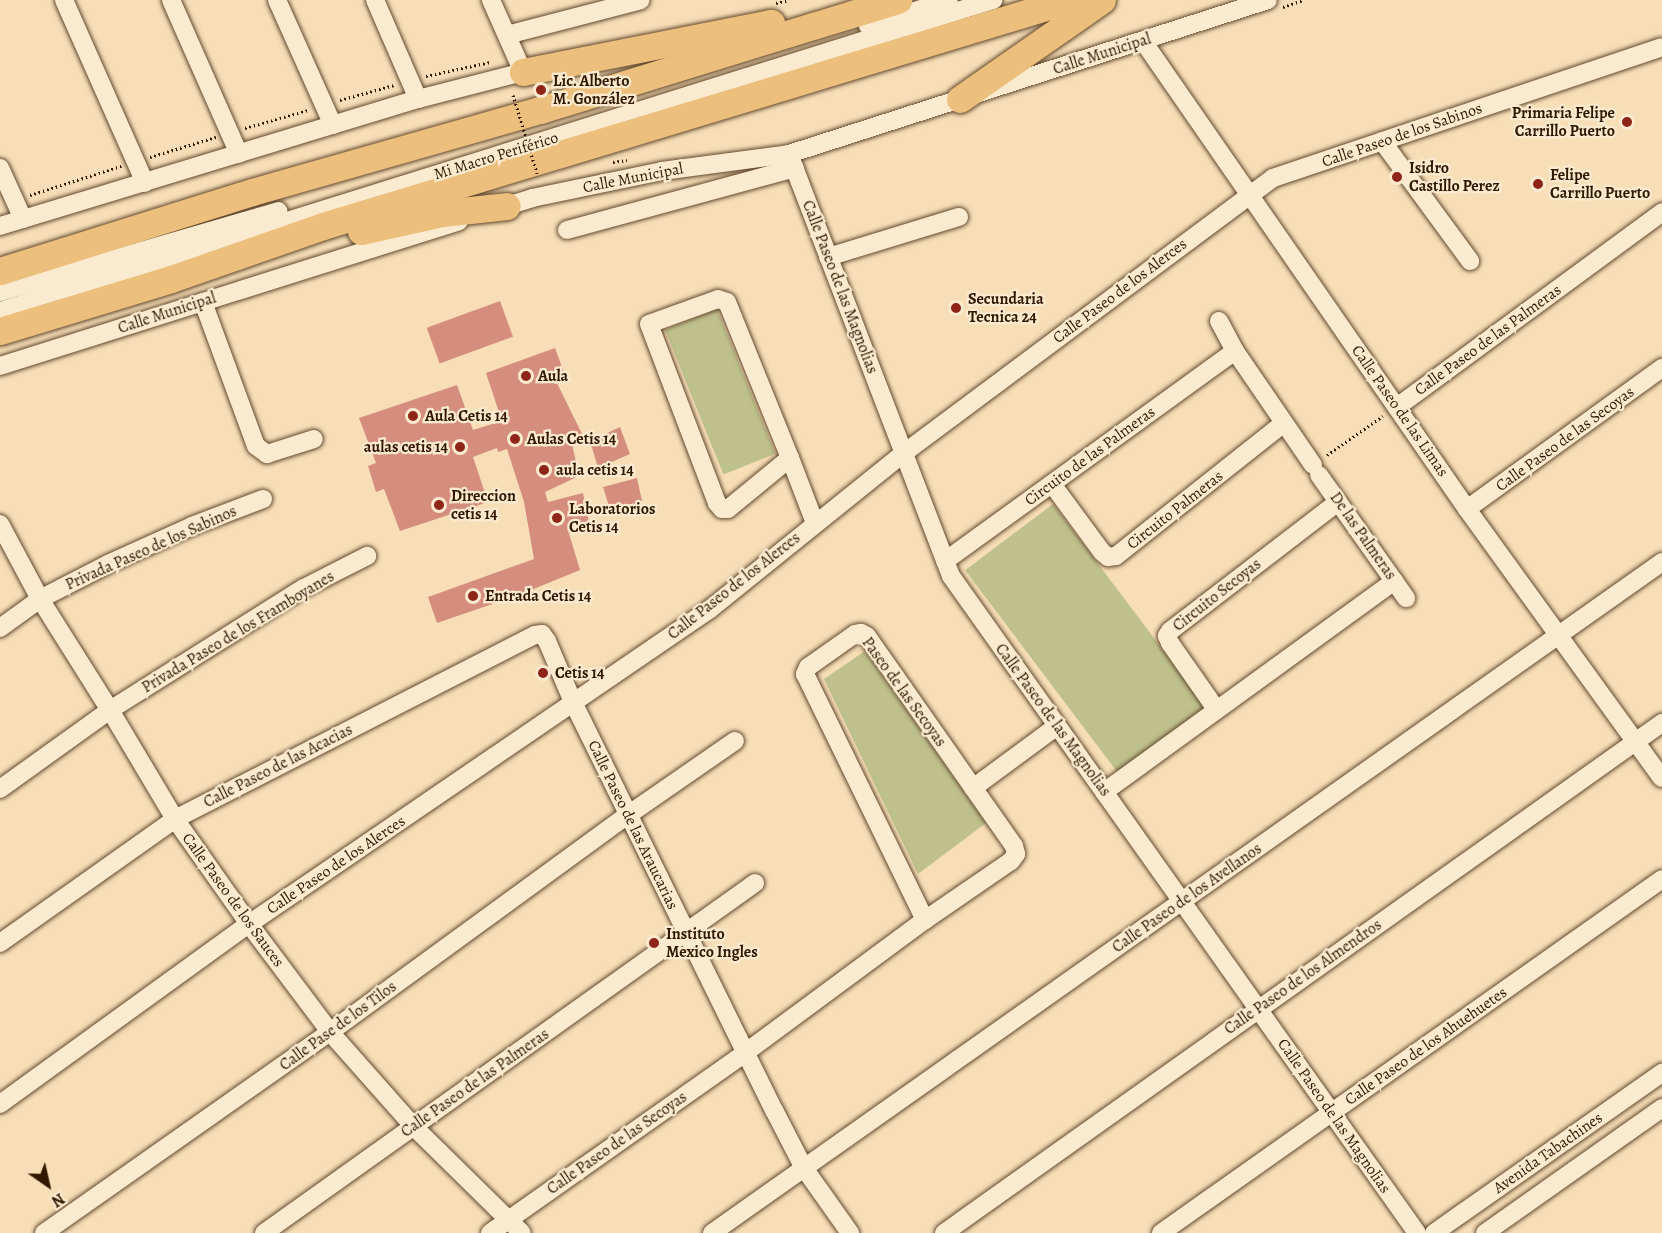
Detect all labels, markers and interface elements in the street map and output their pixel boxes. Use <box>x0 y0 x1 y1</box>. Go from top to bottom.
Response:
street label: Calle Municipal <box>1051 29 1153 79</box>
place label: Lic. Alberto M. González <box>553 71 635 109</box>
marker: Lic. Alberto M. González <box>534 83 548 97</box>
street label: Calle Paseo de los Sabinos <box>1319 99 1485 171</box>
place label: Primaria Felipe Carrillo Puerto <box>1512 103 1615 141</box>
marker: Primaria Felipe Carrillo Puerto <box>1620 115 1634 129</box>
street label: Mi Macro Periférico <box>432 128 560 184</box>
place label: Isidro Castillo Perez <box>1409 158 1500 196</box>
street label: Calle Municipal <box>581 159 685 197</box>
place label: Felipe Carrillo Puerto <box>1550 165 1650 203</box>
marker: Isidro Castillo Perez <box>1390 170 1404 184</box>
marker: Felipe Carrillo Puerto <box>1531 177 1545 191</box>
street label: Calle Paseo de las Magnolias <box>798 198 882 376</box>
street label: Calle Paseo de los Alerces <box>1049 234 1191 348</box>
street label: Calle Paseo de las Palmeras <box>1411 280 1565 400</box>
street label: Calle Municipal <box>116 288 218 338</box>
place label: Secundaria Tecnica 24 <box>968 289 1044 327</box>
marker: Secundaria Tecnica 24 <box>949 301 963 315</box>
street label: Calle Paseo de las Limas <box>1347 342 1453 480</box>
place label: Aula <box>538 366 568 386</box>
marker: Aula <box>519 369 533 383</box>
street label: Calle Paseo de las Secoyas <box>1492 382 1638 496</box>
street label: Circuito de las Palmeras <box>1021 402 1159 510</box>
place label: Aula Cetis 14 <box>425 406 508 426</box>
marker: Aula Cetis 14 <box>406 409 420 423</box>
place label: Aulas Cetis 14 <box>527 429 616 449</box>
marker: Aulas Cetis 14 <box>508 432 522 446</box>
place label: aulas cetis 14 <box>364 437 448 457</box>
marker: aulas cetis 14 <box>453 440 467 454</box>
place label: aula cetis 14 <box>556 460 634 480</box>
marker: aula cetis 14 <box>537 463 551 477</box>
street label: Circuito Palmeras <box>1123 467 1227 553</box>
place label: Direccion cetis 14 <box>451 486 516 524</box>
street label: De las Palmeras <box>1326 488 1400 584</box>
marker: Direccion cetis 14 <box>432 498 446 512</box>
place label: Laboratorios Cetis 14 <box>569 499 655 537</box>
street label: Privada Paseo de los Sabinos <box>62 502 240 594</box>
marker: Laboratorios Cetis 14 <box>550 511 564 525</box>
street label: Calle Paseo de los Alerces <box>664 528 804 644</box>
street label: Circuito Secoyas <box>1169 555 1265 635</box>
street label: Privada Paseo de los Framboyanes <box>138 567 338 697</box>
place label: Entrada Cetis 14 <box>485 586 591 606</box>
marker: Entrada Cetis 14 <box>466 589 480 603</box>
street label: Paseo de las Secoyas <box>858 633 950 751</box>
street label: Calle Paseo de las Magnolias <box>991 640 1115 800</box>
place label: Cetis 14 <box>555 663 605 683</box>
marker: Cetis 14 <box>536 666 550 680</box>
street label: Calle Paseo de las Acacias <box>200 720 356 812</box>
street label: Calle Paseo de las Araucarias <box>584 737 682 913</box>
street label: Calle Paseo de los Alerces <box>263 811 409 919</box>
street label: Calle Paseo de los Sauces <box>178 829 288 971</box>
street label: Calle Paseo de los Avellanos <box>1109 839 1265 957</box>
street label: Calle Paseo de los Almendros <box>1221 915 1385 1039</box>
place label: Instituto Mexico Ingles <box>666 924 758 962</box>
marker: Instituto Mexico Ingles <box>647 936 661 950</box>
street label: Calle Pase de los Tilos <box>276 977 400 1075</box>
street label: Calle Paseo de los Ahuehuetes <box>1341 983 1511 1109</box>
street label: Calle Paseo de las Palmeras <box>397 1025 553 1141</box>
street label: Calle Paseo de las Magnolias <box>1273 1035 1395 1197</box>
street label: Calle Paseo de las Secoyas <box>543 1087 691 1199</box>
street label: Avenida Tabachines <box>1490 1108 1606 1198</box>
north arrow <box>18 1155 78 1215</box>
text: N <box>47 1188 69 1212</box>

